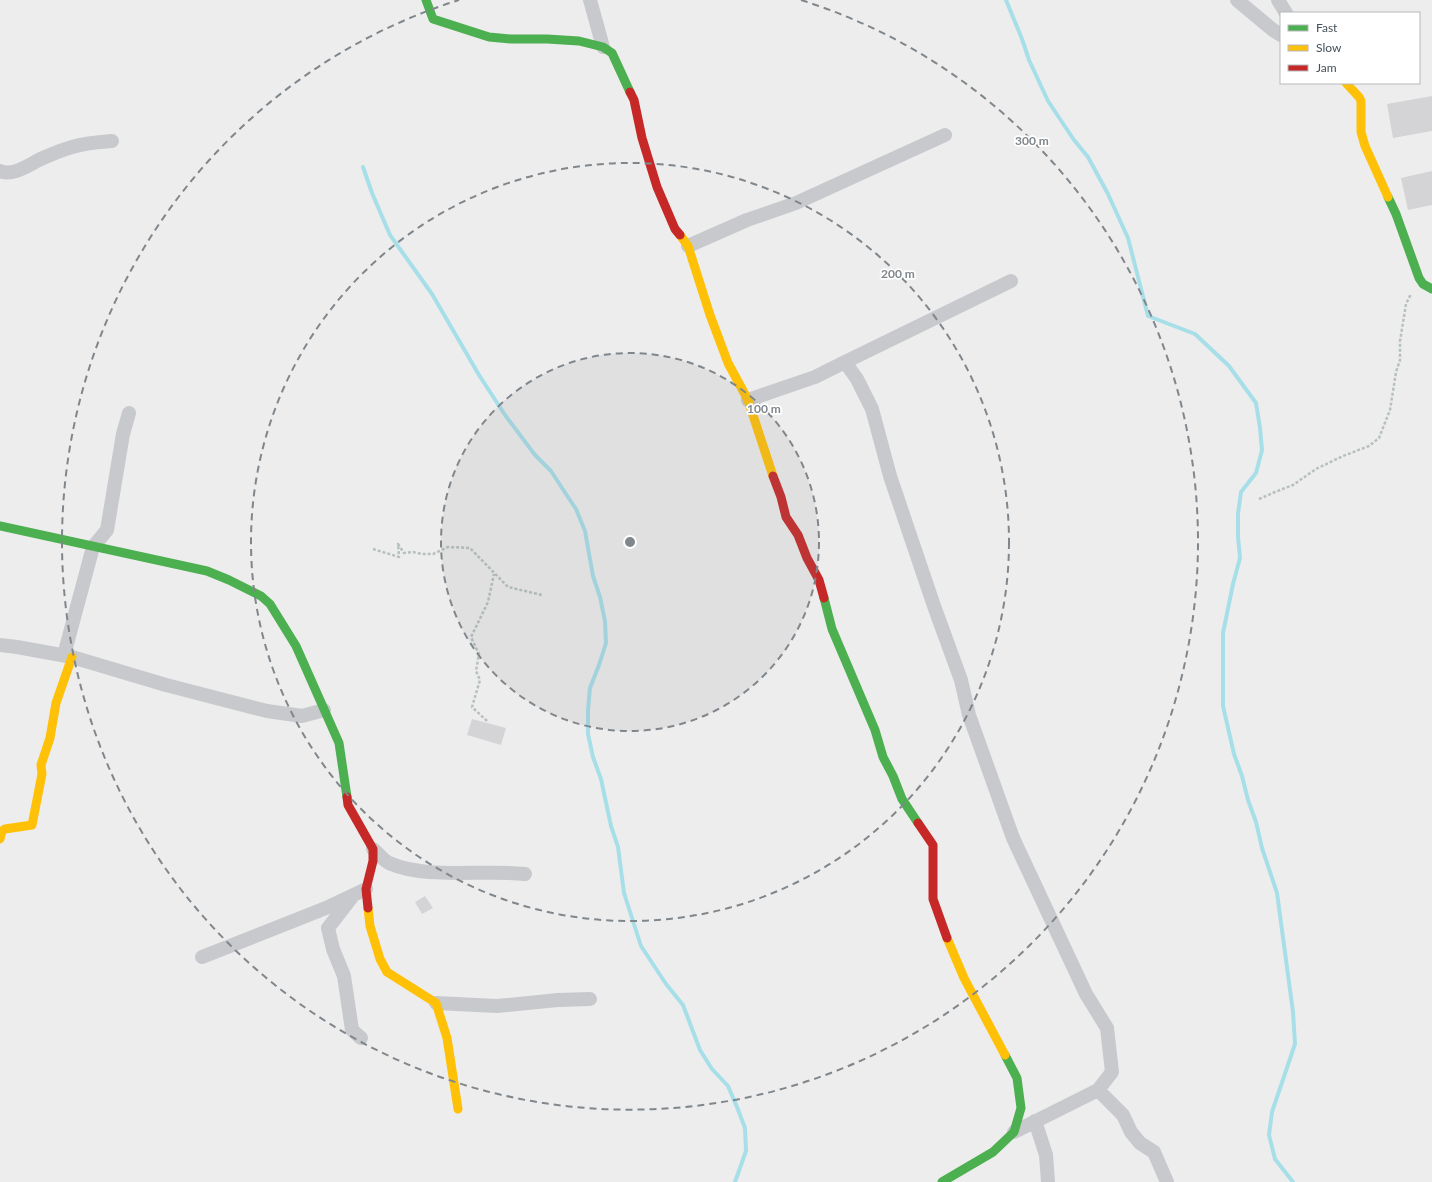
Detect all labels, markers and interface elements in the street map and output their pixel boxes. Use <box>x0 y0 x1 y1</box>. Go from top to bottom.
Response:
legend <box>1280 12 1420 84</box>
text: Fast <box>1316 20 1338 35</box>
text: Slow <box>1316 40 1342 55</box>
text: Jam <box>1316 60 1337 75</box>
text: 300 m <box>1015 133 1049 148</box>
text: 200 m <box>881 266 915 281</box>
text: 100 m <box>747 401 781 416</box>
centre of rings <box>623 535 637 549</box>

